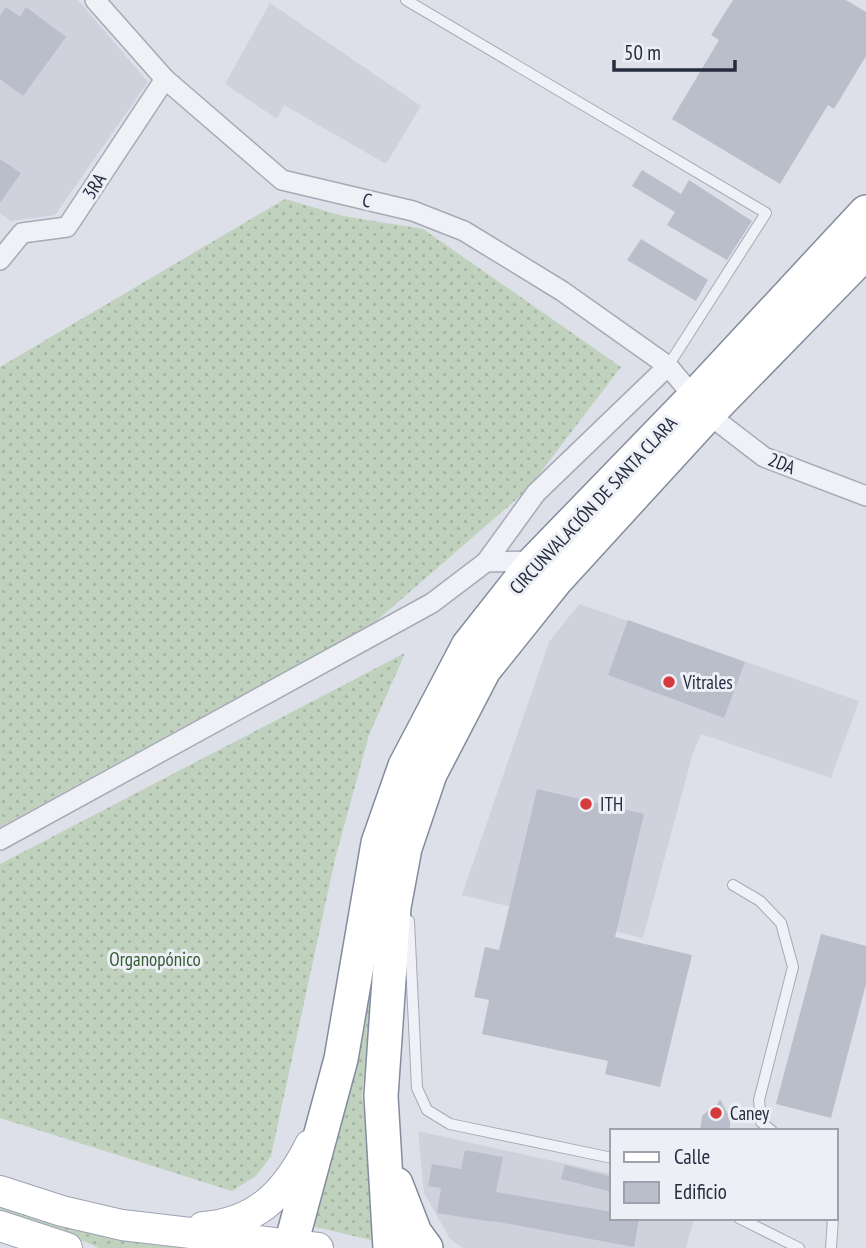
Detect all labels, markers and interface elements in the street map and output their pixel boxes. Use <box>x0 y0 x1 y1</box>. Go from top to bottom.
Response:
scale bar <box>614 28 735 72</box>
text: 50 m <box>624 39 661 66</box>
street label: 3RA <box>77 168 111 204</box>
street label: C <box>360 187 374 213</box>
street label: CIRCUNVALACIÓN DE SANTA CLARA <box>504 411 682 599</box>
street label: 2DA <box>765 447 799 479</box>
place label: Vitrales <box>682 670 733 694</box>
marker: Vitrales <box>661 674 677 690</box>
place label: ITH <box>600 792 623 816</box>
marker: ITH <box>578 796 594 812</box>
park label: Organopónico <box>109 947 201 971</box>
place label: Caney <box>730 1101 770 1125</box>
marker: Caney <box>708 1105 724 1121</box>
legend <box>610 1129 838 1220</box>
text: Calle <box>674 1143 710 1170</box>
text: Edificio <box>674 1178 727 1205</box>

